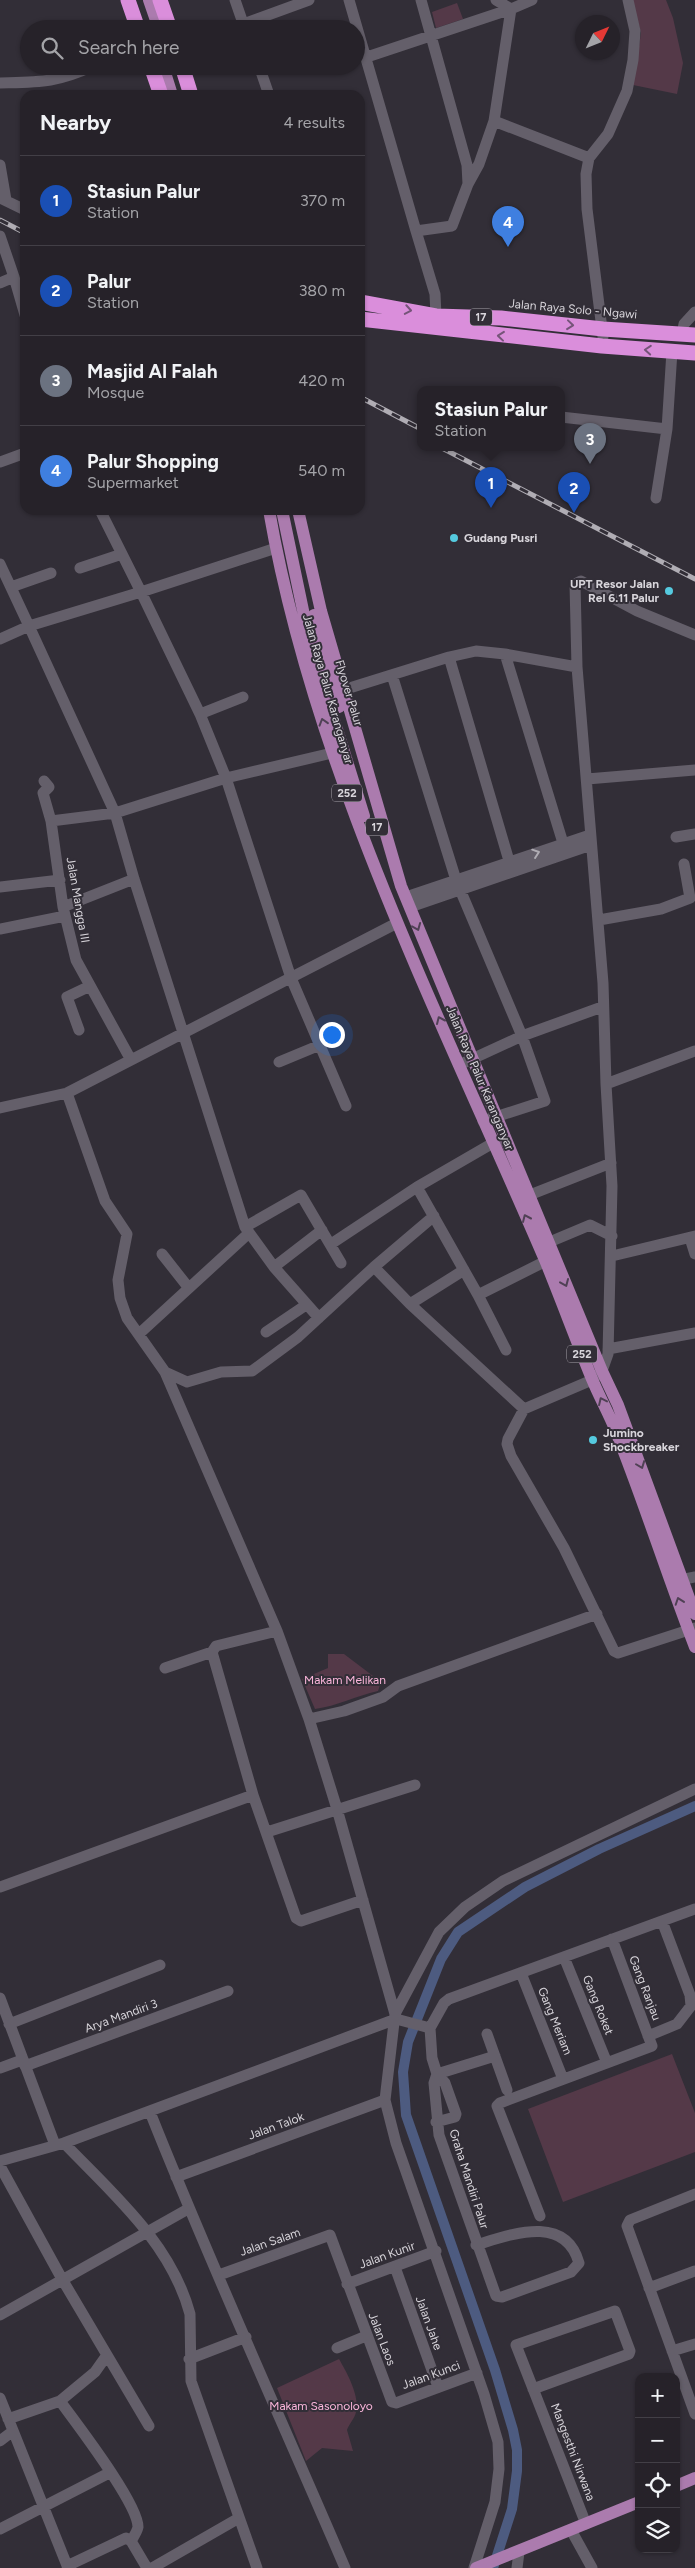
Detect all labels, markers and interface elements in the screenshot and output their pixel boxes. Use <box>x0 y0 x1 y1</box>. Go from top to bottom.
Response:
north arrow <box>575 15 620 60</box>
search box <box>20 20 365 75</box>
icon: search <box>38 34 66 62</box>
text: Search here <box>78 36 180 59</box>
text: Nearby <box>40 110 111 135</box>
text: 4 results <box>284 113 345 132</box>
text: Stasiun Palur <box>87 180 200 203</box>
text: 1 <box>53 191 59 210</box>
text: 370 m <box>300 191 345 210</box>
text: Station <box>87 203 139 222</box>
pin: 4 <box>492 206 524 247</box>
text: Palur <box>87 270 131 293</box>
text: 2 <box>51 281 61 300</box>
text: 380 m <box>299 281 345 300</box>
text: Station <box>87 293 139 312</box>
street label: Jalan Raya Solo - Ngawi <box>508 296 638 322</box>
one-way arrow <box>404 305 412 315</box>
road number: 17 <box>470 308 492 326</box>
one-way arrow <box>566 319 574 330</box>
one-way arrow <box>497 330 505 341</box>
one-way arrow <box>644 344 652 355</box>
text: Masjid Al Falah <box>87 360 218 383</box>
text: 3 <box>52 371 60 390</box>
text: 420 m <box>298 371 345 390</box>
text: Mosque <box>87 383 144 402</box>
popup <box>417 386 565 451</box>
text: Stasiun Palur <box>434 398 548 421</box>
text: Station <box>434 421 486 440</box>
pin: 3 <box>574 423 606 464</box>
text: Palur Shopping <box>87 450 219 473</box>
text: 4 <box>51 461 61 480</box>
text: 540 m <box>298 461 345 480</box>
pin: 1 <box>475 467 507 508</box>
pin: 2 <box>558 472 590 513</box>
text: Supermarket <box>87 473 179 492</box>
place label: Gudang Pusri <box>464 531 537 545</box>
marker: Gudang Pusri <box>448 532 460 544</box>
place label: UPT Resor Jalan Rel 6.11 Palur <box>570 577 659 605</box>
marker: UPT Resor Jalan Rel 6.11 Palur <box>663 585 675 597</box>
street label: Jalan Raya Palur Karanganyar <box>300 612 356 766</box>
street label: Flyover Palur <box>332 658 366 728</box>
one-way arrow <box>318 719 328 727</box>
road number: 252 <box>332 784 362 801</box>
road number: 17 <box>366 819 388 836</box>
one-way arrow <box>531 848 539 858</box>
street label: Jalan Mangga III <box>64 856 92 944</box>
one-way arrow <box>411 922 421 931</box>
street label: Jalan Raya Palur Karanganyar <box>443 1004 517 1152</box>
one-way arrow <box>436 1016 446 1025</box>
your location <box>319 1022 345 1048</box>
one-way arrow <box>522 1214 533 1223</box>
one-way arrow <box>559 1278 569 1287</box>
road number: 252 <box>567 1346 597 1362</box>
one-way arrow <box>597 1397 608 1406</box>
place label: Jumino Shockbreaker <box>603 1426 680 1454</box>
marker: Jumino Shockbreaker <box>587 1434 599 1446</box>
one-way arrow <box>635 1460 645 1469</box>
one-way arrow <box>674 1598 684 1606</box>
park label: Makam Melikan <box>304 1673 386 1687</box>
street label: Gang Ranjau <box>626 1954 664 2022</box>
street label: Gang Roket <box>580 1973 616 2037</box>
street label: Gang Meriam <box>535 1985 575 2057</box>
street label: Arya Mandiri 3 <box>83 1996 159 2036</box>
street label: Jalan Talok <box>246 2109 306 2143</box>
street label: Graha Mandiri Palur <box>446 2127 492 2231</box>
street label: Jalan Salam <box>238 2225 302 2259</box>
street label: Jalan Kunir <box>357 2238 417 2272</box>
street label: Jalan Jahe <box>413 2294 445 2352</box>
street label: Jalan Laos <box>365 2311 399 2368</box>
street label: Jalan Kunci <box>400 2358 462 2392</box>
map controls <box>635 2373 680 2553</box>
button: + <box>635 2373 680 2418</box>
park label: Makam Sasonoloyo <box>269 2399 373 2413</box>
street label: Mangesthi Nirwana <box>548 2401 598 2503</box>
button: − <box>635 2418 680 2463</box>
button: locate <box>635 2463 680 2508</box>
button: layers <box>635 2508 680 2553</box>

